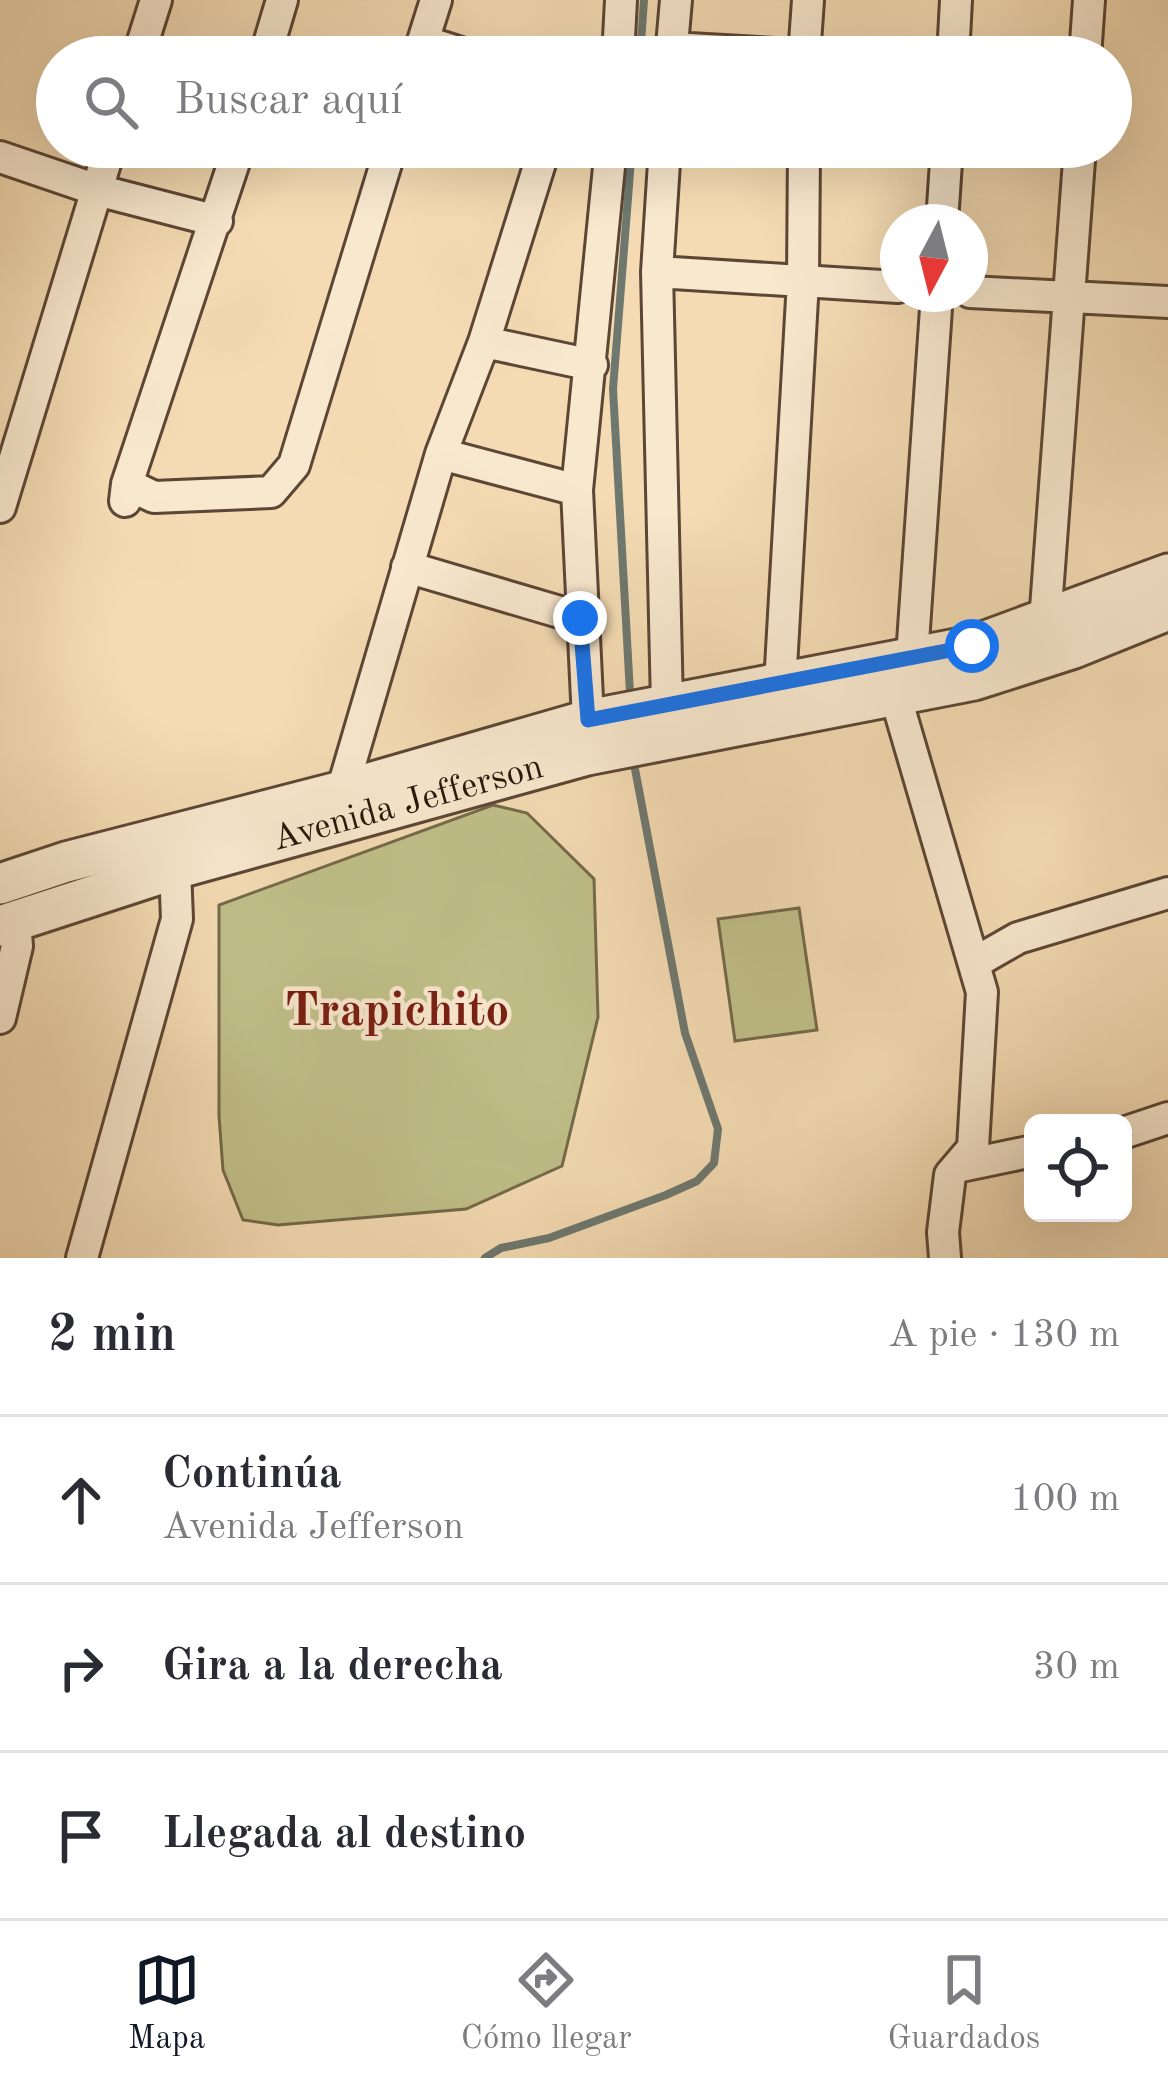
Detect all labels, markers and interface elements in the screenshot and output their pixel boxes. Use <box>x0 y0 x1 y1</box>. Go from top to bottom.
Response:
search box <box>36 36 1132 168</box>
icon: search <box>78 69 144 135</box>
text: Buscar aquí <box>174 79 403 124</box>
north arrow <box>880 204 988 312</box>
route end <box>553 591 607 645</box>
route start <box>945 619 999 673</box>
street label: Avenida Jefferson <box>269 750 547 859</box>
district label: Trapichito <box>284 988 510 1036</box>
map controls <box>1024 1114 1132 1222</box>
button: locate <box>1024 1114 1132 1222</box>
text: 2 min <box>48 1311 176 1362</box>
text: A pie · 130 m <box>888 1316 1120 1355</box>
text: Continúa <box>162 1453 342 1498</box>
icon: ahead <box>48 1467 114 1533</box>
text: 100 m <box>1010 1480 1120 1519</box>
text: Avenida Jefferson <box>162 1508 464 1547</box>
icon: right <box>48 1635 114 1701</box>
text: Gira a la derecha <box>162 1645 503 1690</box>
text: 30 m <box>1033 1648 1120 1687</box>
icon: arrive <box>48 1803 114 1869</box>
text: Llegada al destino <box>162 1813 526 1858</box>
tab: Mapa <box>128 1947 205 2060</box>
tab: Cómo llegar <box>461 1947 632 2060</box>
tab: Guardados <box>887 1947 1040 2060</box>

